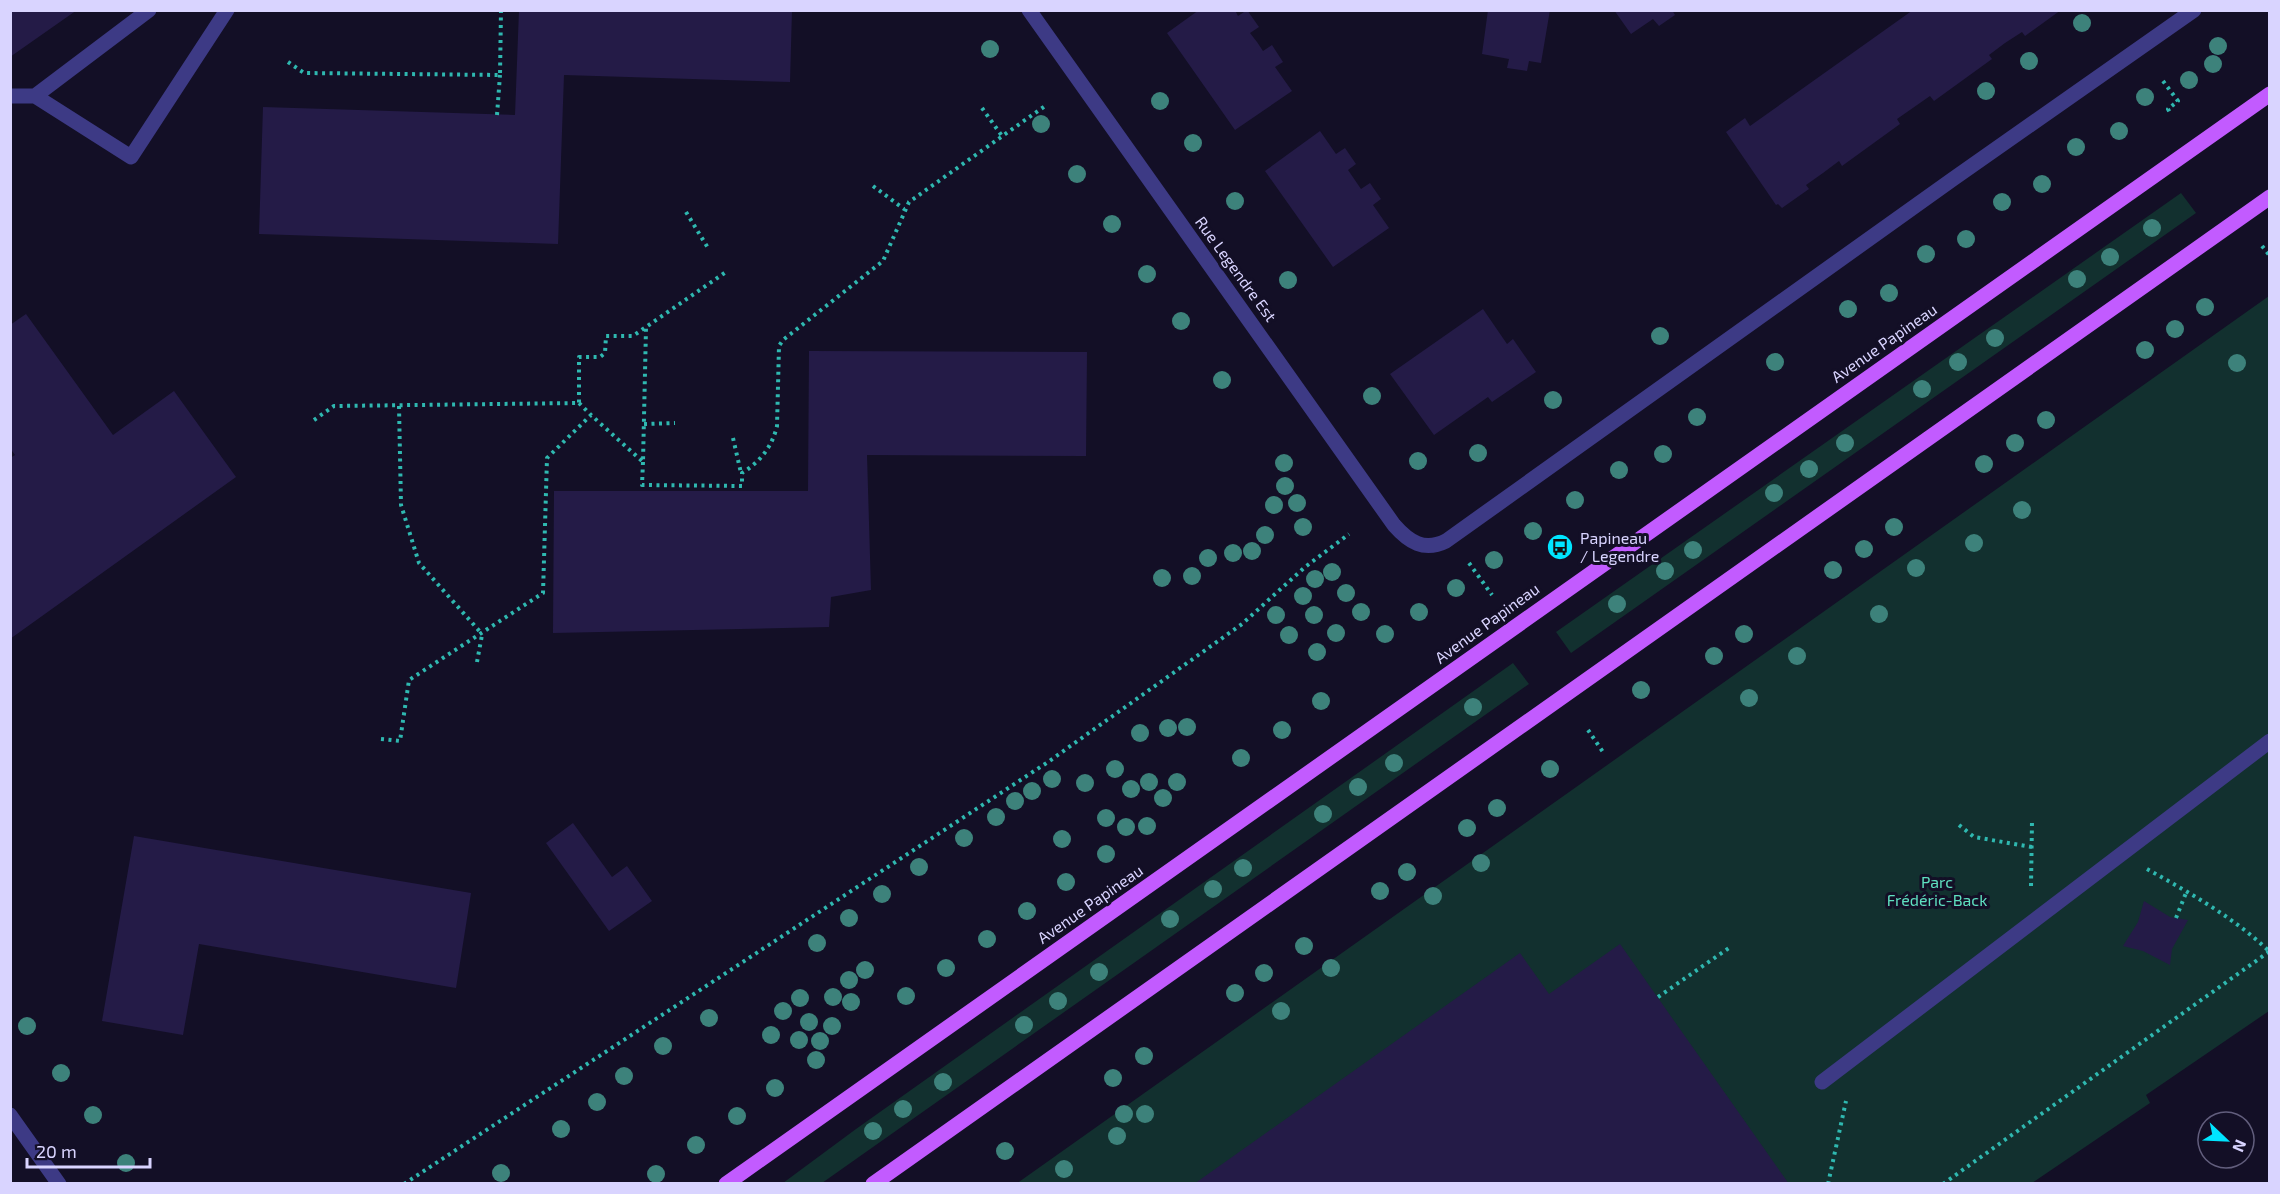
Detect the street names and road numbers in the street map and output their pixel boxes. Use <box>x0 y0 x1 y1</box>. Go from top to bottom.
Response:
street label: Rue Legendre Est <box>1192 212 1281 325</box>
street label: Avenue Papineau <box>1827 299 1940 386</box>
street label: Avenue Papineau <box>1431 578 1543 667</box>
street label: Avenue Papineau <box>1033 860 1146 947</box>

